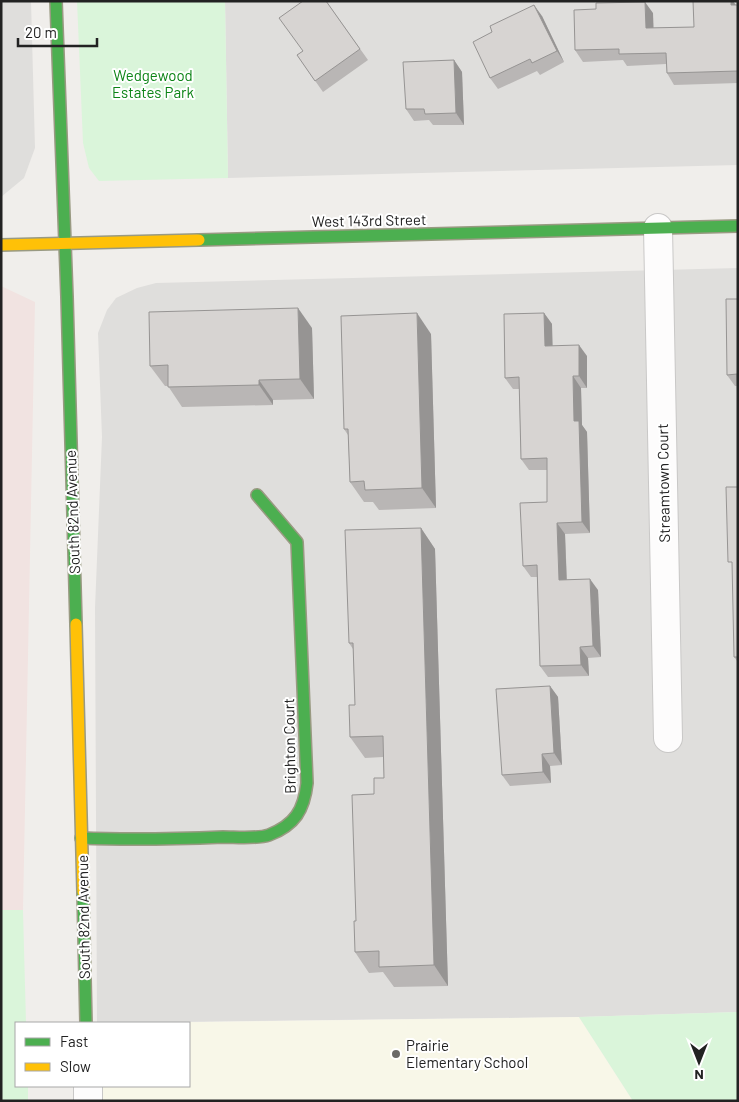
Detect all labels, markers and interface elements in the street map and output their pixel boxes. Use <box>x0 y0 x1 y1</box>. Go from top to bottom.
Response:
scale bar <box>18 15 96 47</box>
text: 20 m <box>25 23 57 41</box>
park label: Wedgewood Estates Park <box>112 66 195 101</box>
street label: West 143rd Street <box>311 210 427 230</box>
street label: Streamtown Court <box>653 423 673 543</box>
street label: South 82nd Avenue <box>61 450 83 574</box>
street label: Brighton Court <box>279 698 299 794</box>
street label: South 82nd Avenue <box>73 855 93 979</box>
legend <box>15 1022 190 1087</box>
text: Fast <box>60 1032 88 1050</box>
place label: Prairie Elementary School <box>406 1036 528 1071</box>
north arrow <box>674 1037 724 1087</box>
marker: Prairie Elementary School <box>390 1048 402 1060</box>
text: Slow <box>60 1057 91 1075</box>
text: N <box>694 1067 704 1084</box>

